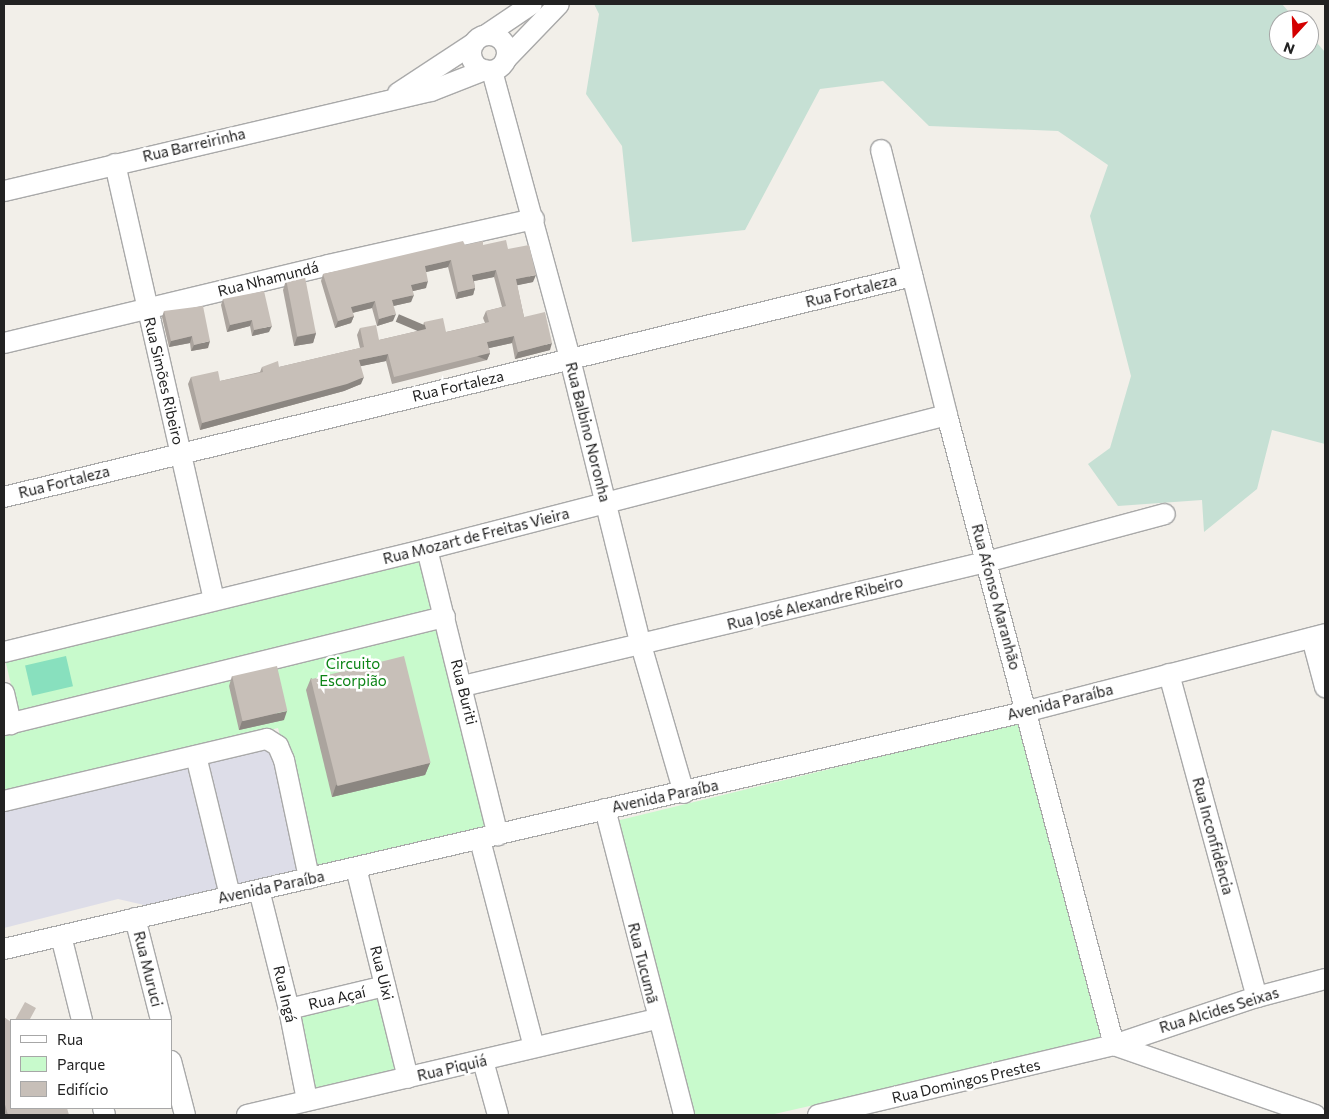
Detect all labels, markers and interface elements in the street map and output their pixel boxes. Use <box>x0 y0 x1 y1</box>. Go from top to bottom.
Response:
north arrow <box>1269 10 1319 60</box>
text: N <box>1281 39 1297 58</box>
street label: Rua Barreirinha <box>141 124 247 166</box>
street label: Rua Nhamundá <box>216 258 320 300</box>
street label: Rua Fortaleza <box>804 271 898 311</box>
street label: Rua Simões Ribeiro <box>141 315 187 447</box>
street label: Rua Balbino Noronha <box>562 360 614 504</box>
street label: Rua Fortaleza <box>411 367 505 405</box>
street label: Rua Fortaleza <box>17 462 111 502</box>
street label: Rua Mozart de Freitas Vieira <box>381 504 571 568</box>
street label: Rua Afonso Maranhão <box>968 522 1024 672</box>
street label: Rua José Alexandre Ribeiro <box>725 572 905 634</box>
park label: Circuito Escorpião <box>319 654 387 689</box>
street label: Rua Buriti <box>447 657 481 727</box>
street label: Avenida Paraíba <box>1005 680 1115 724</box>
street label: Rua Inconfidência <box>1189 775 1237 897</box>
street label: Avenida Paraíba <box>610 776 720 816</box>
street label: Avenida Paraíba <box>216 867 326 907</box>
street label: Rua Tucumã <box>624 921 662 1005</box>
street label: Rua Muruci <box>130 929 166 1009</box>
street label: Rua Uixi <box>367 944 397 1002</box>
street label: Rua Ingá <box>270 964 300 1024</box>
street label: Rua Açaí <box>307 983 367 1013</box>
street label: Rua Alcides Seixas <box>1157 983 1281 1037</box>
legend <box>10 1019 172 1109</box>
text: Rua <box>57 1030 83 1048</box>
street label: Rua Piquiá <box>415 1051 489 1085</box>
text: Parque <box>57 1055 105 1073</box>
street label: Rua Domingos Prestes <box>890 1055 1042 1107</box>
text: Edifício <box>57 1080 108 1098</box>

